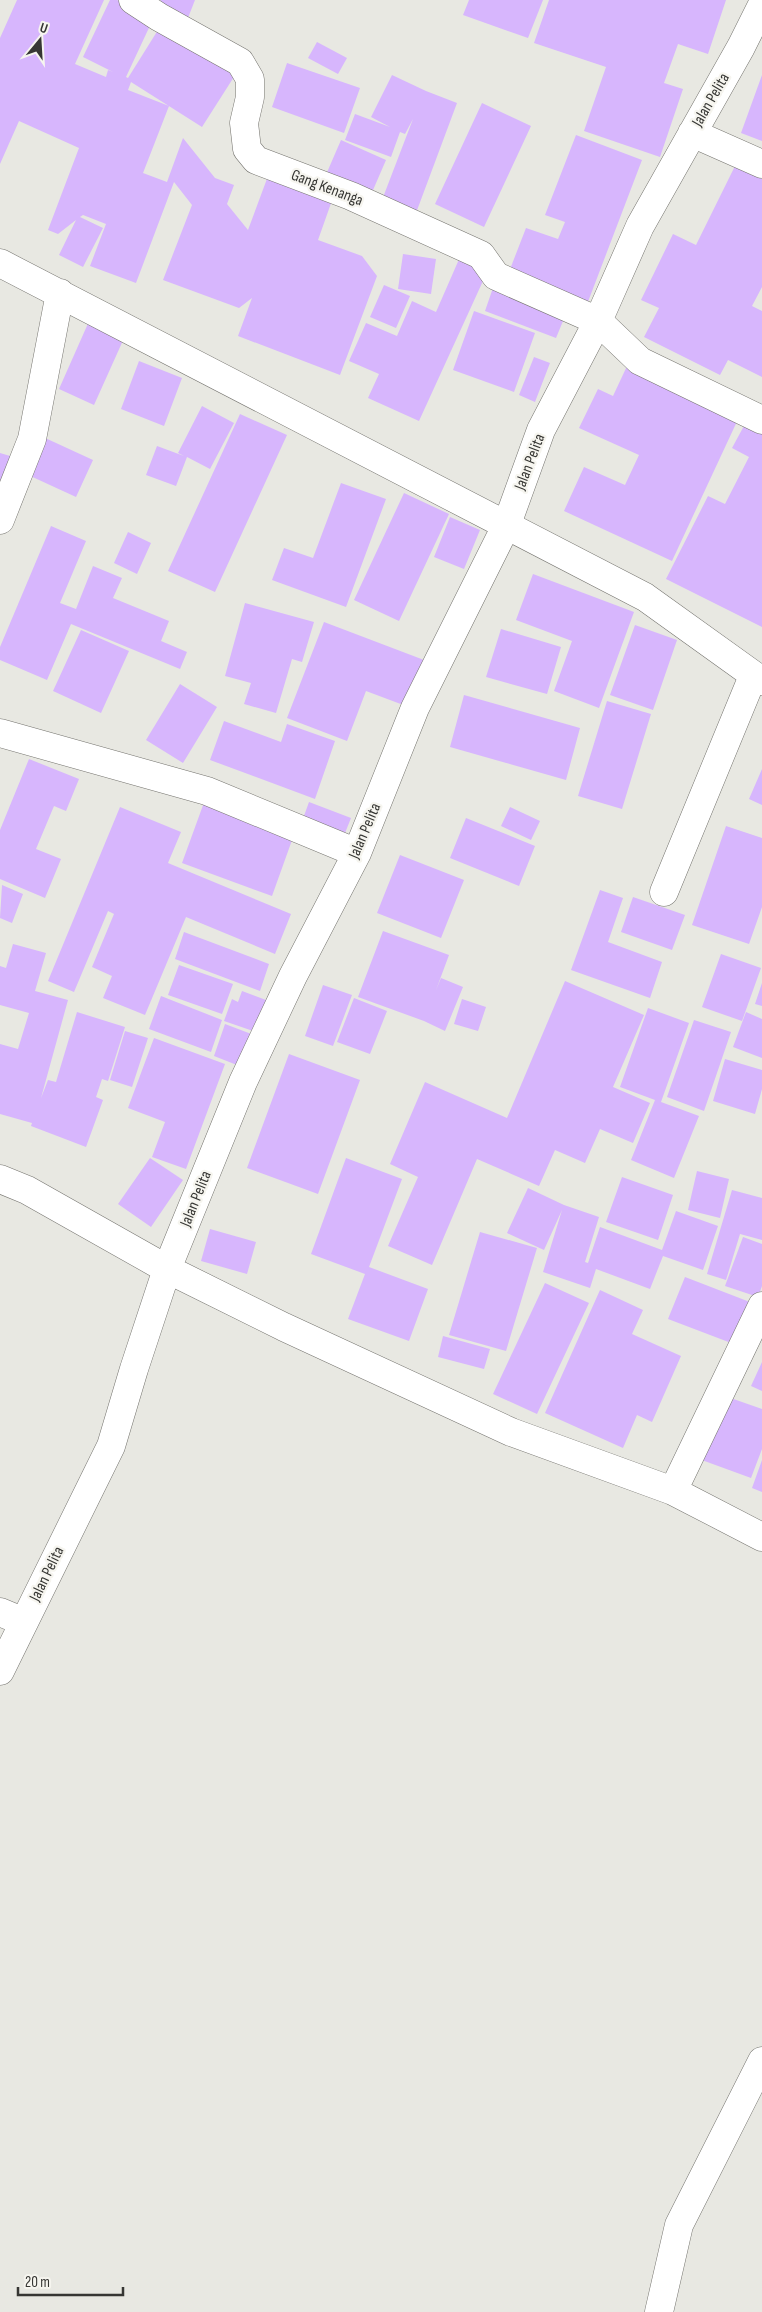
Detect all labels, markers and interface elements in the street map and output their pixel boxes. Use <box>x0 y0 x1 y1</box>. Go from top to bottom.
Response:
north arrow <box>15 15 65 65</box>
text: U <box>38 19 50 37</box>
street label: Jalan Pelita <box>688 70 734 131</box>
street label: Gang Kenanga <box>288 166 366 210</box>
street label: Jalan Pelita <box>510 431 549 494</box>
street label: Jalan Pelita <box>344 800 385 863</box>
street label: Jalan Pelita <box>176 1168 216 1231</box>
street label: Jalan Pelita <box>25 1544 68 1605</box>
scale bar <box>18 2264 122 2296</box>
text: 20 m <box>25 2273 50 2292</box>

